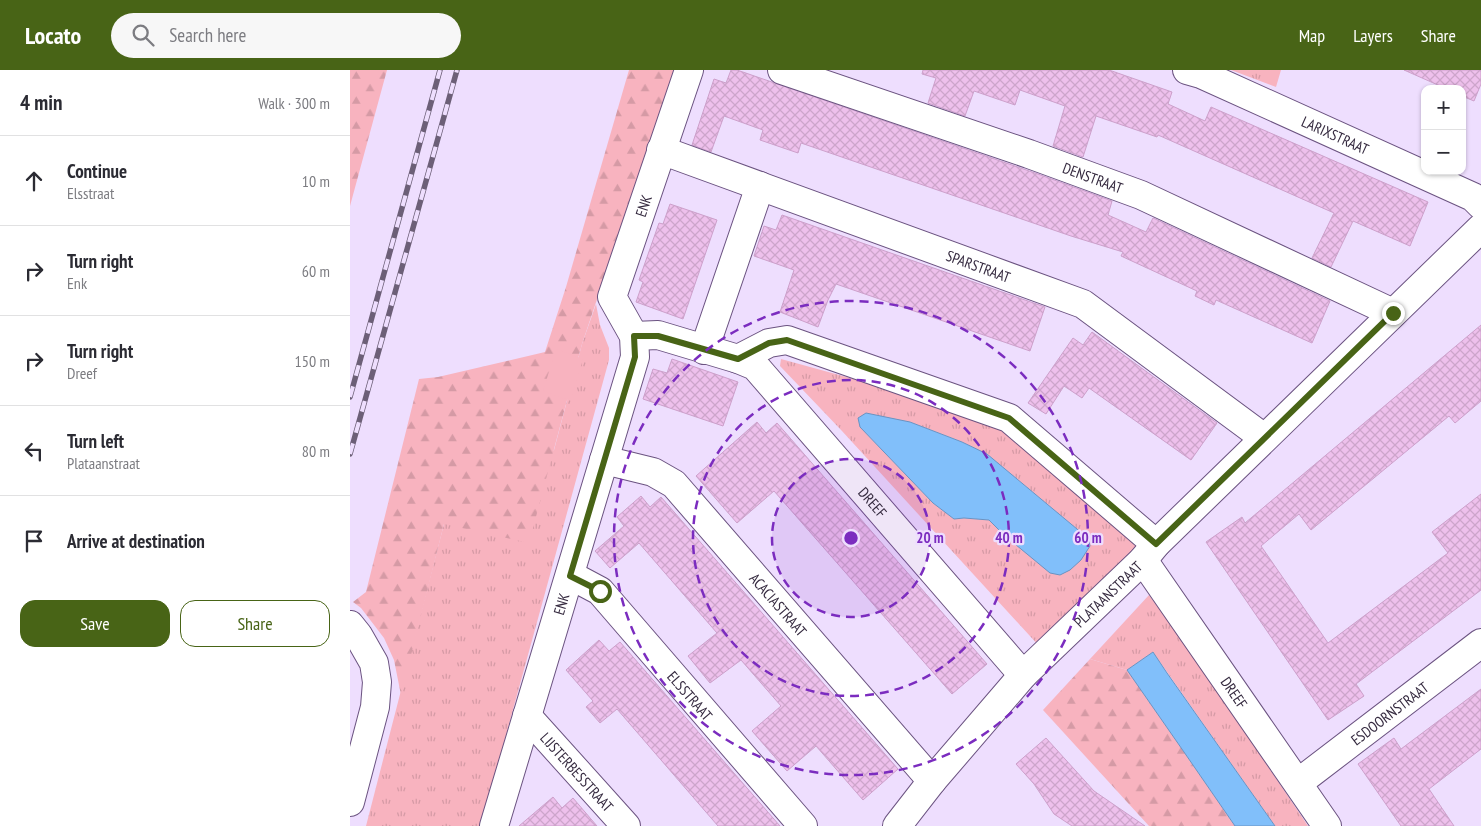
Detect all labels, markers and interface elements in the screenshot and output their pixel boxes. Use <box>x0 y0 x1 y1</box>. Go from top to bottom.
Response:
search box <box>111 13 461 58</box>
text: Locato <box>25 20 81 51</box>
icon: search <box>129 21 157 49</box>
text: Search here <box>169 23 246 47</box>
text: Map <box>1299 24 1325 47</box>
text: Layers <box>1353 24 1393 47</box>
text: Share <box>1421 24 1456 47</box>
map controls <box>1421 85 1466 175</box>
button: + <box>1421 85 1466 130</box>
text: 4 min <box>20 89 62 116</box>
text: Walk · 300 m <box>258 93 330 113</box>
street label: LARIXSTRAAT <box>1299 111 1372 158</box>
button: − <box>1421 130 1466 175</box>
street label: DENSTRAAT <box>1060 158 1126 197</box>
text: Continue <box>67 159 127 183</box>
icon: ahead <box>20 167 48 195</box>
text: 10 m <box>302 171 330 191</box>
text: Elsstraat <box>67 183 114 203</box>
street label: ENK <box>630 192 656 219</box>
street label: SPARSTRAAT <box>944 245 1013 286</box>
text: Turn right <box>67 249 133 273</box>
icon: right <box>20 257 48 285</box>
text: 60 m <box>302 261 330 281</box>
text: Enk <box>67 273 87 293</box>
route end <box>1382 302 1405 325</box>
text: Turn right <box>67 339 133 363</box>
icon: right <box>20 347 48 375</box>
text: 150 m <box>295 351 330 371</box>
text: Dreef <box>67 363 97 383</box>
text: Turn left <box>67 429 124 453</box>
icon: left <box>20 437 48 465</box>
text: 80 m <box>302 441 330 461</box>
text: Plataanstraat <box>67 453 140 473</box>
street label: DREEF <box>855 483 891 521</box>
icon: arrive <box>20 527 48 555</box>
text: 20 m <box>916 528 944 547</box>
text: 40 m <box>995 528 1023 547</box>
text: 60 m <box>1074 528 1102 547</box>
text: Arrive at destination <box>67 529 205 553</box>
centre of rings <box>842 529 860 547</box>
street label: PLATAANSTRAAT <box>1069 556 1146 631</box>
street label: ACACIASTRAAT <box>746 569 811 640</box>
route start <box>589 580 612 603</box>
street label: ENK <box>549 590 573 617</box>
button: Save <box>20 600 170 647</box>
button: Share <box>180 600 330 647</box>
street label: ELSSTRAAT <box>664 667 717 724</box>
street label: DREEF <box>1217 673 1252 712</box>
street label: ESDOORNSTRAAT <box>1347 677 1432 749</box>
street label: LIJSTERBESSTRAAT <box>537 728 618 816</box>

